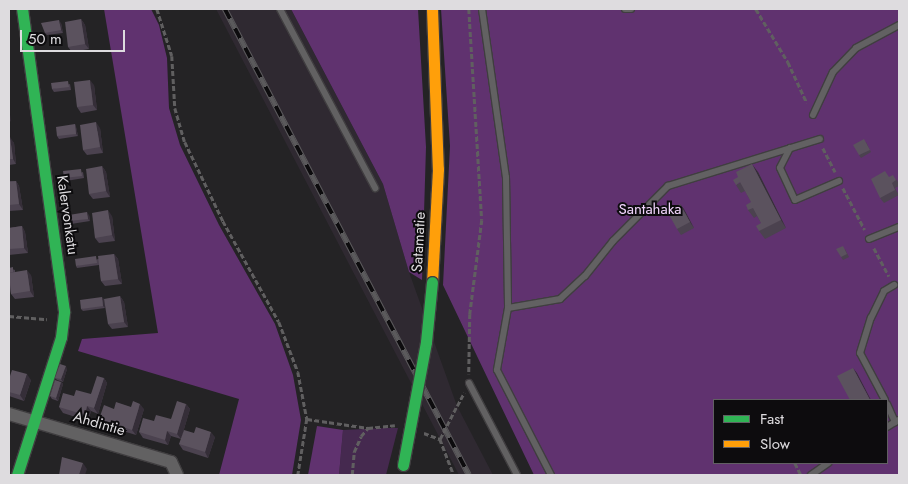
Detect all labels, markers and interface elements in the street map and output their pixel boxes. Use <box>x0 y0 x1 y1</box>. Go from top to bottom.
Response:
scale bar <box>22 20 128 52</box>
text: 50 m <box>28 28 62 50</box>
street label: Kalervonkatu <box>53 174 81 256</box>
park label: Santahaka <box>618 201 682 219</box>
street label: Satamatie <box>408 211 430 273</box>
legend <box>713 399 888 464</box>
street label: Ahdintie <box>71 408 127 440</box>
text: Fast <box>760 408 784 430</box>
text: Slow <box>760 433 790 455</box>

